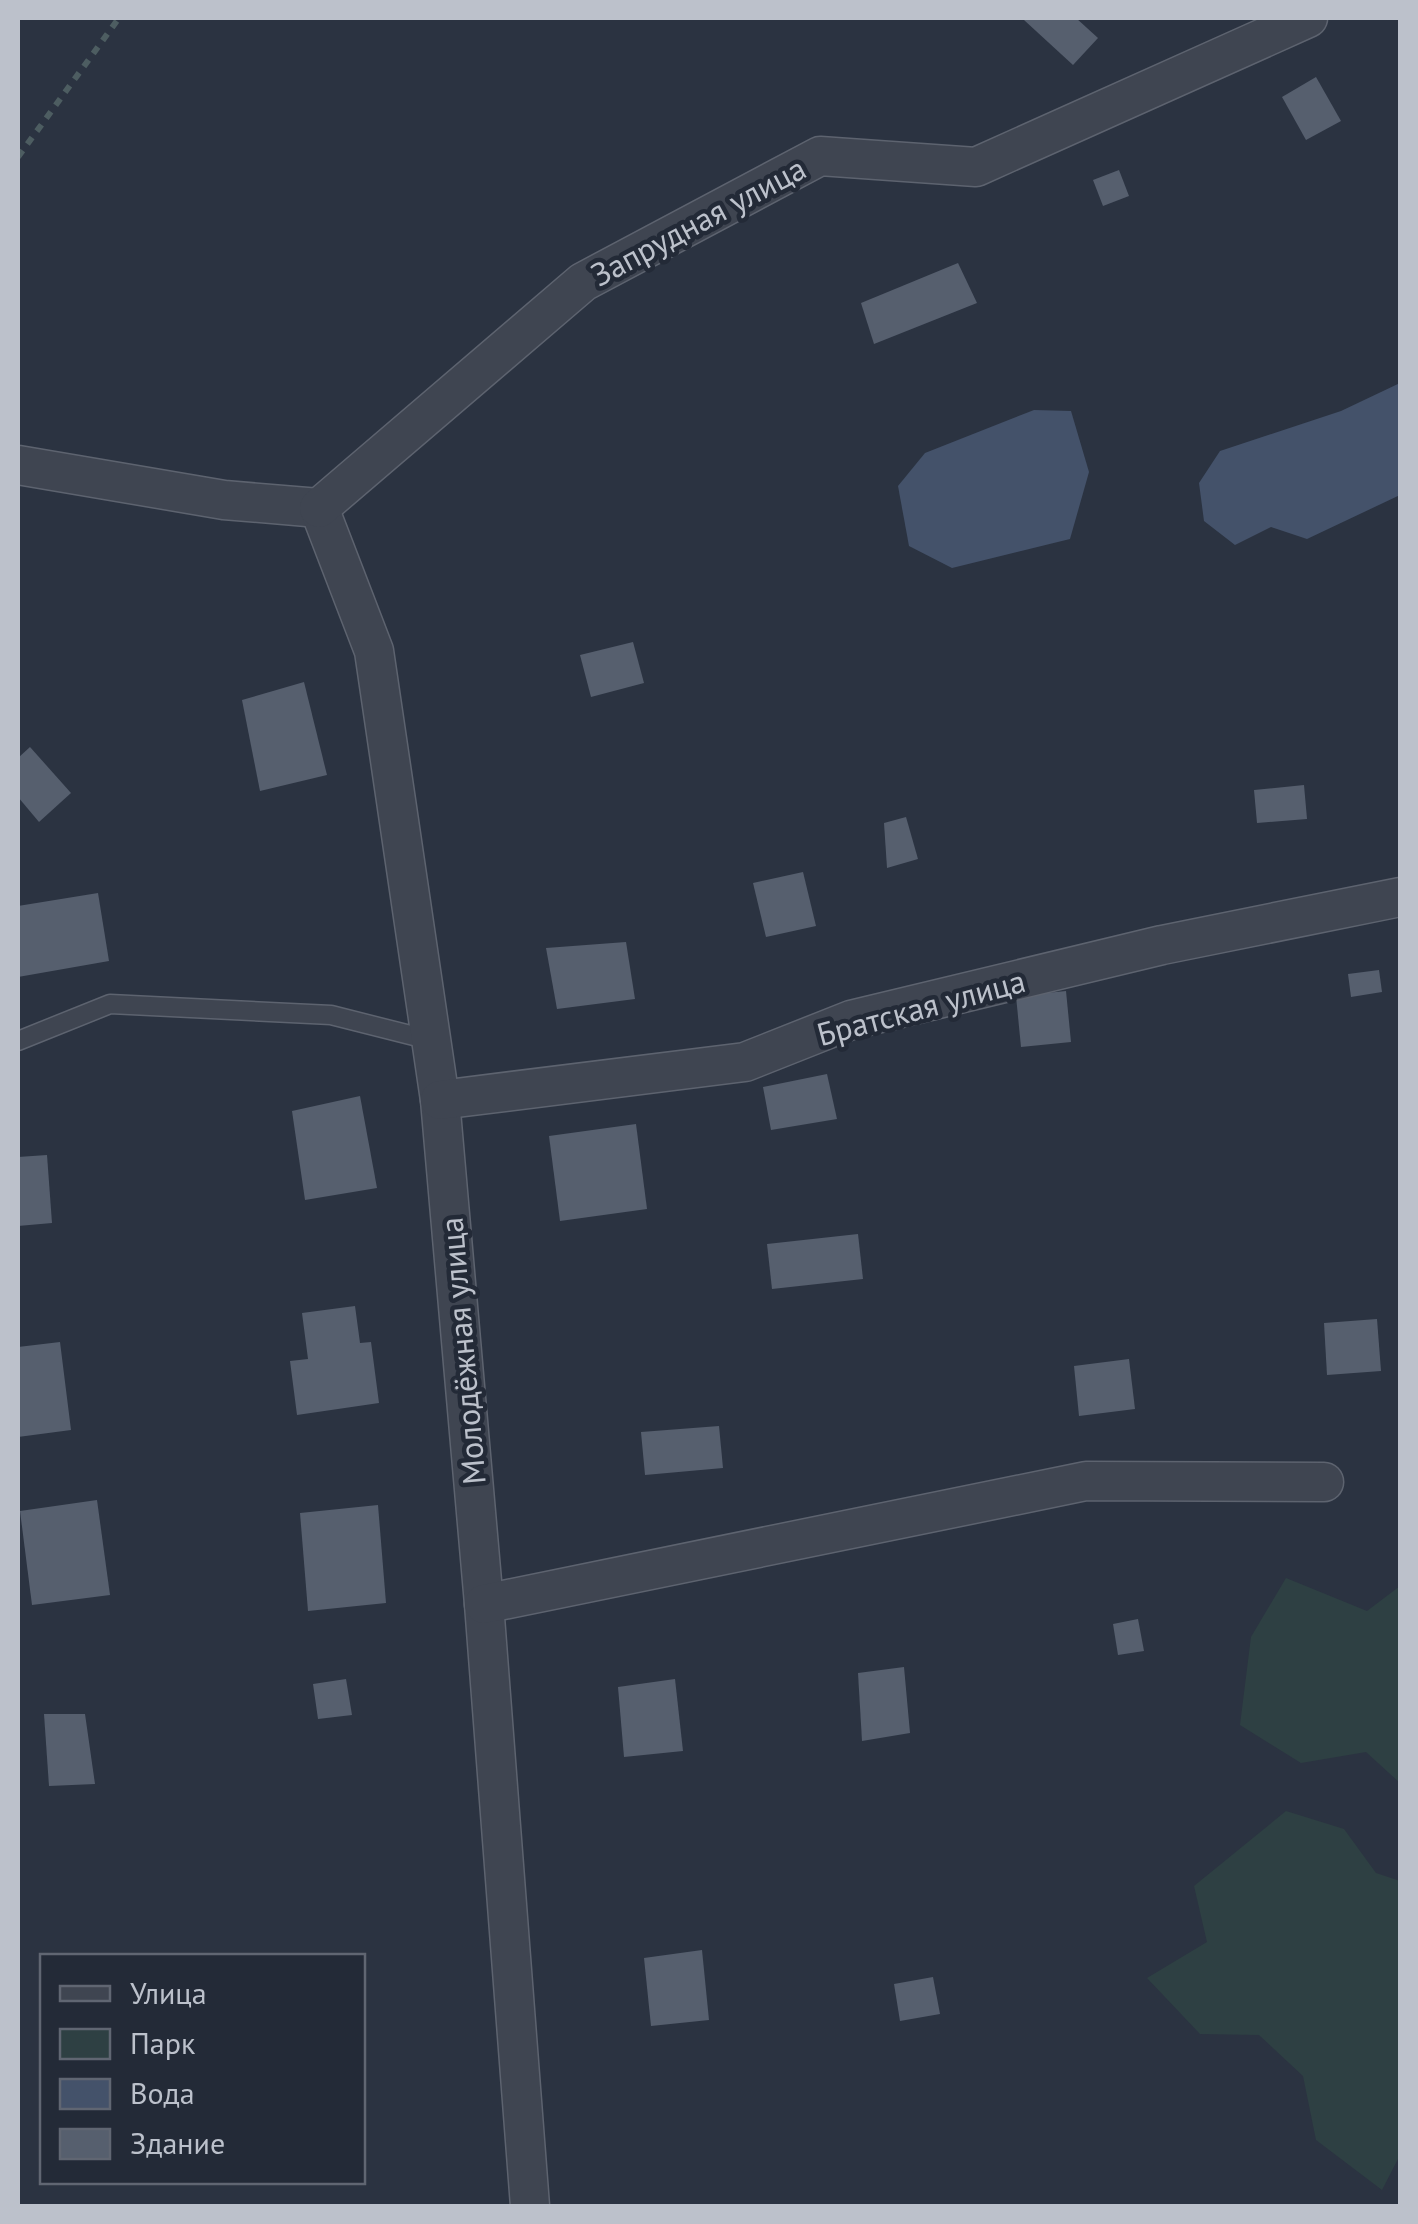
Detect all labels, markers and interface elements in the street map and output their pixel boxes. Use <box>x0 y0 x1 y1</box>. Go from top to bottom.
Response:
street label: Запрудная улица <box>583 147 813 295</box>
street label: Братская улица <box>812 959 1030 1055</box>
street label: Молодёжная улица <box>429 1216 495 1486</box>
legend <box>40 1954 365 2184</box>
text: Улица <box>130 1973 207 2012</box>
text: Парк <box>130 2023 196 2062</box>
text: Вода <box>130 2073 195 2112</box>
text: Здание <box>130 2123 225 2162</box>

